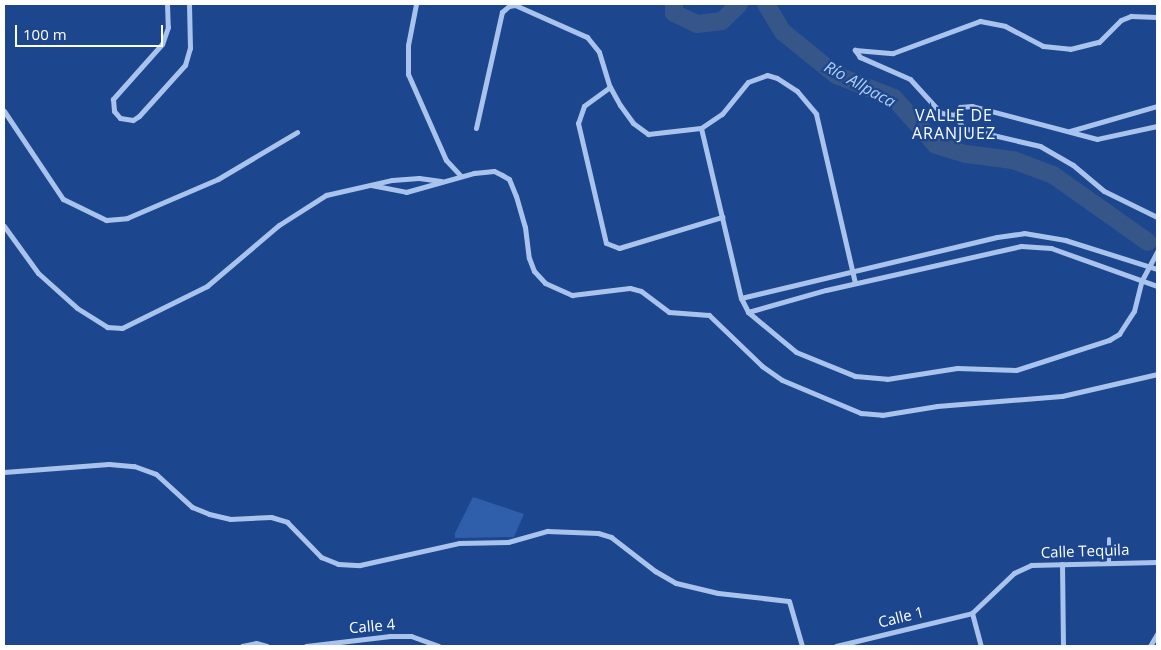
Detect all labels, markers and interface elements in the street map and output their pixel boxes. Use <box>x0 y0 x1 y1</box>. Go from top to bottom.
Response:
scale bar <box>18 15 165 47</box>
text: 100 m <box>23 24 67 44</box>
water label: Río Allpaca <box>821 57 899 111</box>
district label: VALLE DE ARANJUEZ <box>911 105 997 143</box>
street label: Calle Tequila <box>1040 540 1130 562</box>
street label: Calle 1 <box>876 603 926 631</box>
street label: Calle 4 <box>348 615 396 637</box>

